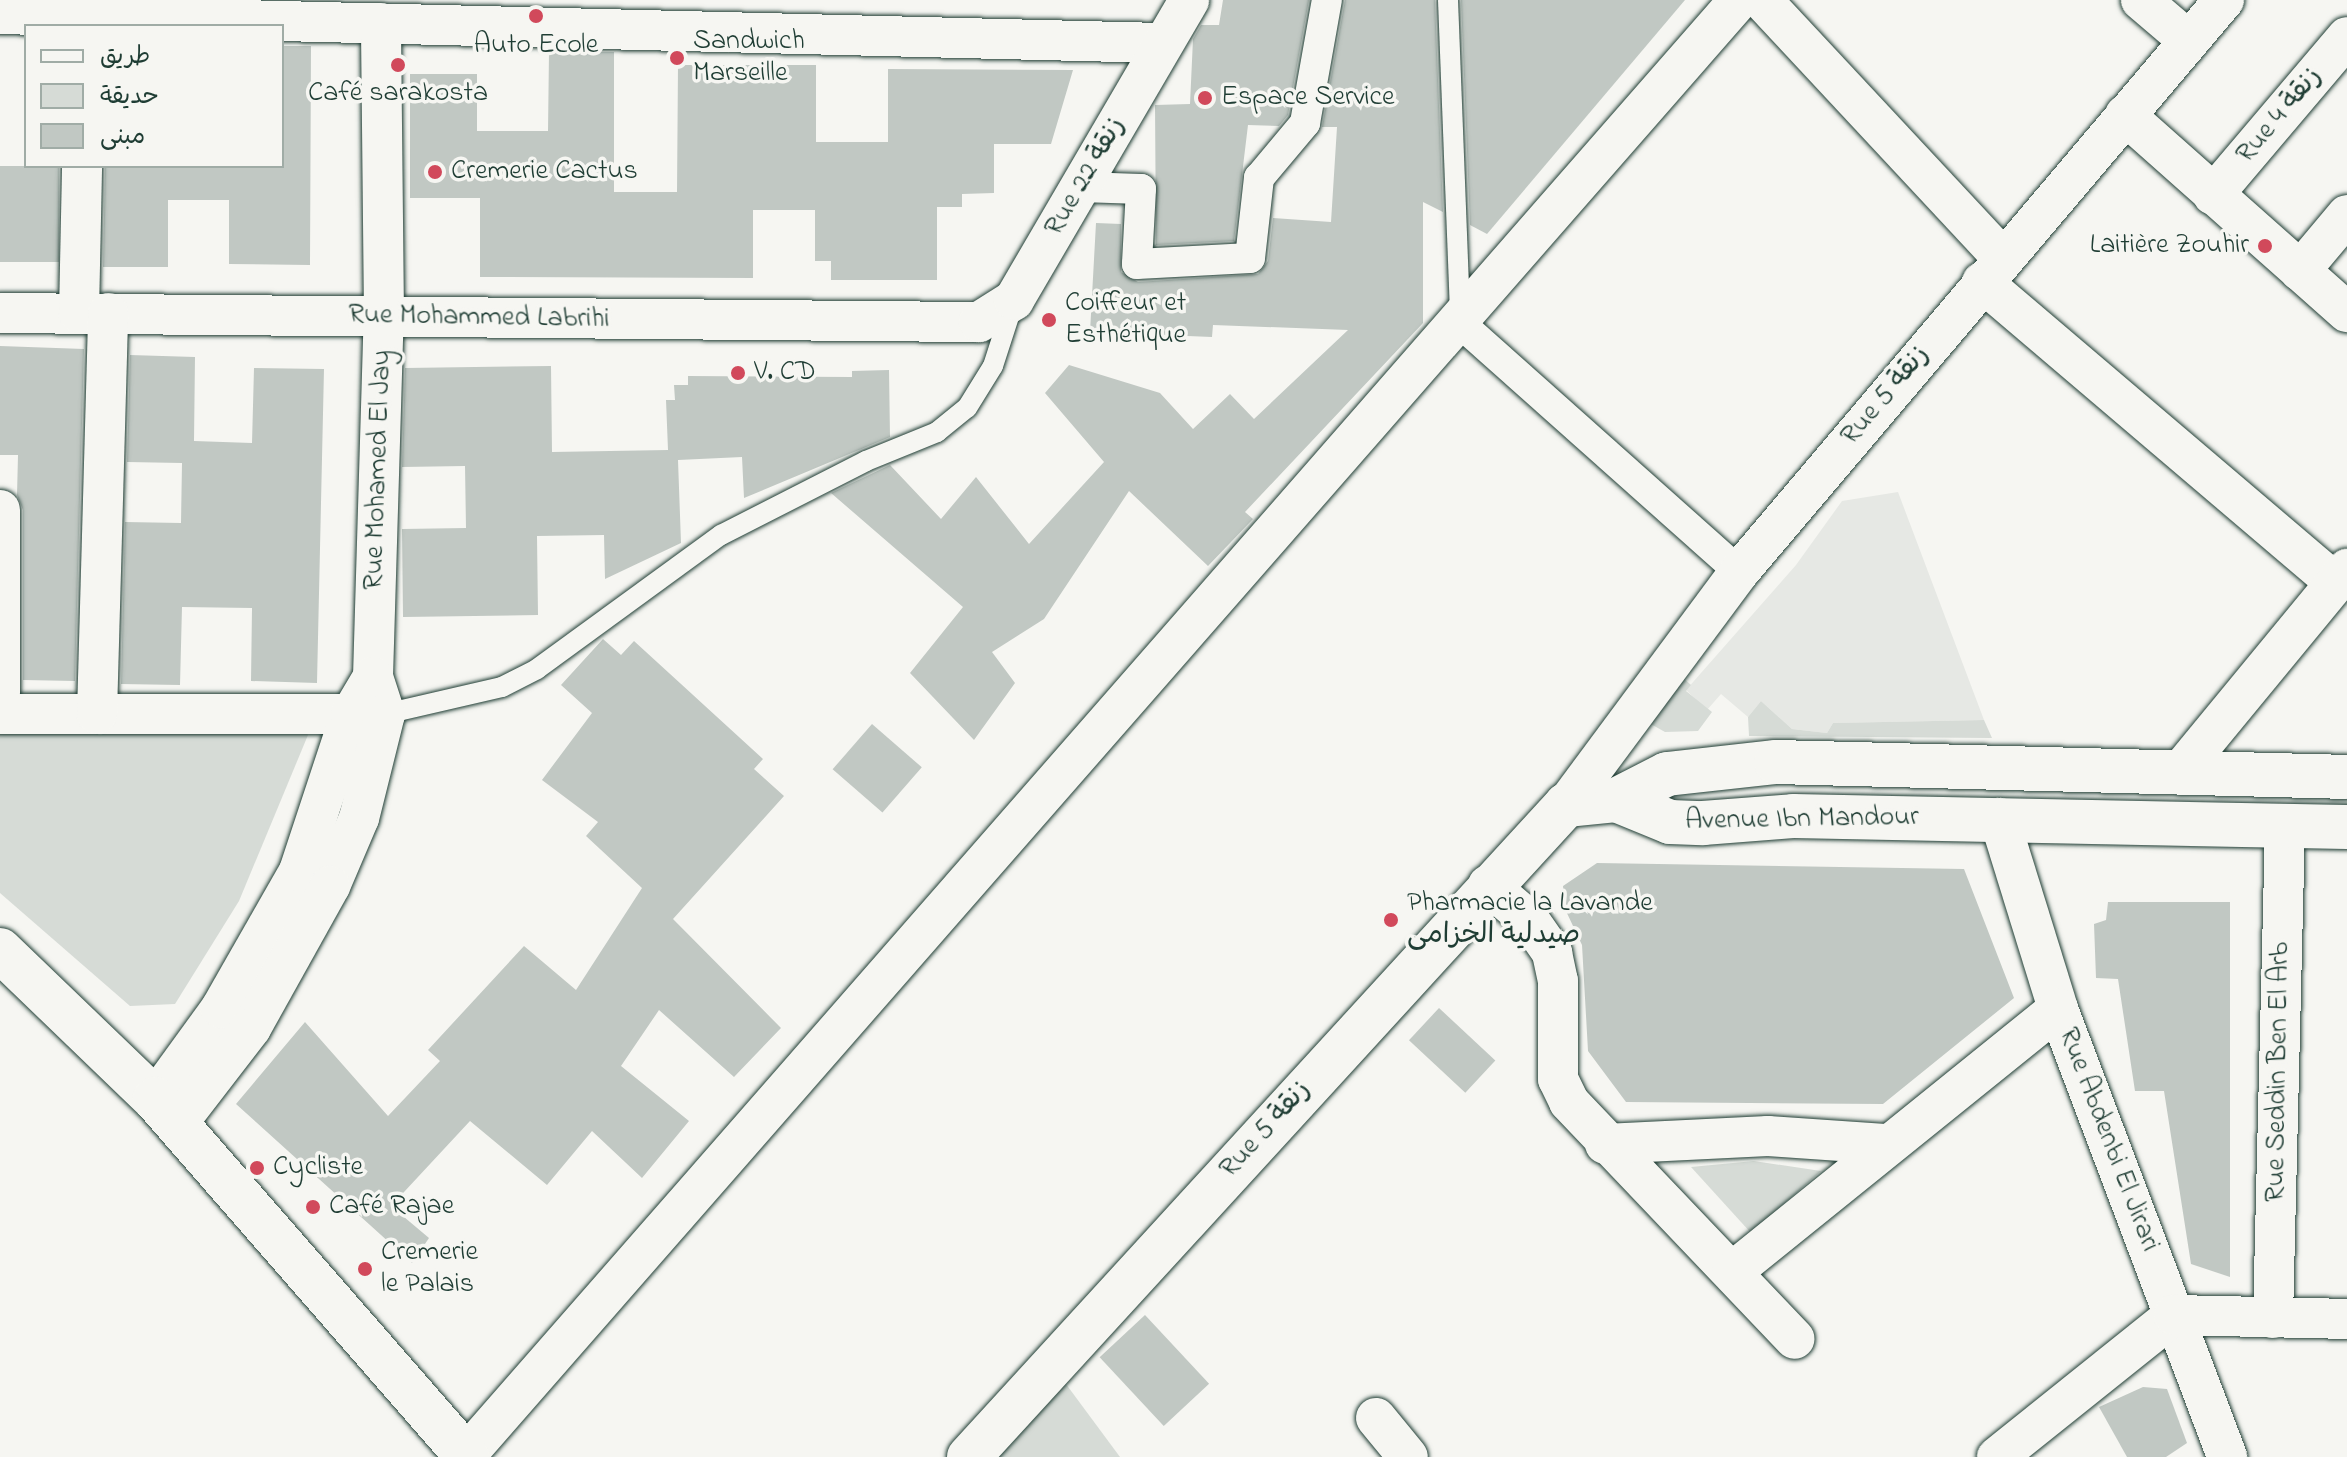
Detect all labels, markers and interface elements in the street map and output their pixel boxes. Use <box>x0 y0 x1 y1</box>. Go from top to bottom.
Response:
marker: Auto Ecole <box>527 7 545 25</box>
legend <box>24 24 284 168</box>
place label: Sandwich Marseille <box>693 25 805 91</box>
place label: Auto Ecole <box>474 29 598 63</box>
text: طريق <box>100 40 150 75</box>
marker: Sandwich Marseille <box>668 49 686 67</box>
marker: Café sarakosta <box>389 56 407 74</box>
street label: Rue 4 زنقة <box>2230 61 2330 171</box>
place label: Café sarakosta <box>308 77 488 111</box>
text: حديقة <box>100 80 159 115</box>
place label: Espace Service <box>1221 81 1395 115</box>
marker: Espace Service <box>1196 89 1214 107</box>
street label: Rue 22 زنقة <box>1039 112 1133 242</box>
text: مبنى <box>100 120 145 155</box>
place label: Cremerie Cactus <box>451 155 638 189</box>
marker: Cremerie Cactus <box>426 163 444 181</box>
place label: Laitière Zouhir <box>2090 229 2249 263</box>
marker: Laitière Zouhir <box>2256 237 2274 255</box>
place label: Coiffeur et Esthétique <box>1065 287 1186 353</box>
street label: Rue Mohammed Labrihi <box>348 299 610 337</box>
marker: Coiffeur et Esthétique <box>1040 311 1058 329</box>
street label: Rue 5 زنقة <box>1835 339 1937 453</box>
street label: Rue Mohamed El Jay <box>358 349 400 591</box>
place label: V. CD <box>754 356 816 390</box>
marker: V. CD <box>729 364 747 382</box>
street label: Avenue Ibn Mandour <box>1685 801 1919 839</box>
place label: Pharmacie la Lavande صيدلية الخزامى <box>1407 887 1653 953</box>
marker: Pharmacie la Lavande صيدلية الخزامى <box>1382 911 1400 929</box>
street label: Rue Seddin Ben El Arb <box>2260 942 2298 1202</box>
street label: Rue Abdenbi El Jirari <box>2050 1023 2166 1257</box>
street label: Rue 5 زنقة <box>1213 1074 1319 1186</box>
place label: Cycliste <box>273 1151 363 1185</box>
marker: Cycliste <box>248 1159 266 1177</box>
place label: Café Rajae <box>329 1190 454 1224</box>
marker: Café Rajae <box>304 1198 322 1216</box>
place label: Cremerie le Palais <box>381 1236 478 1302</box>
marker: Cremerie le Palais <box>356 1260 374 1278</box>

